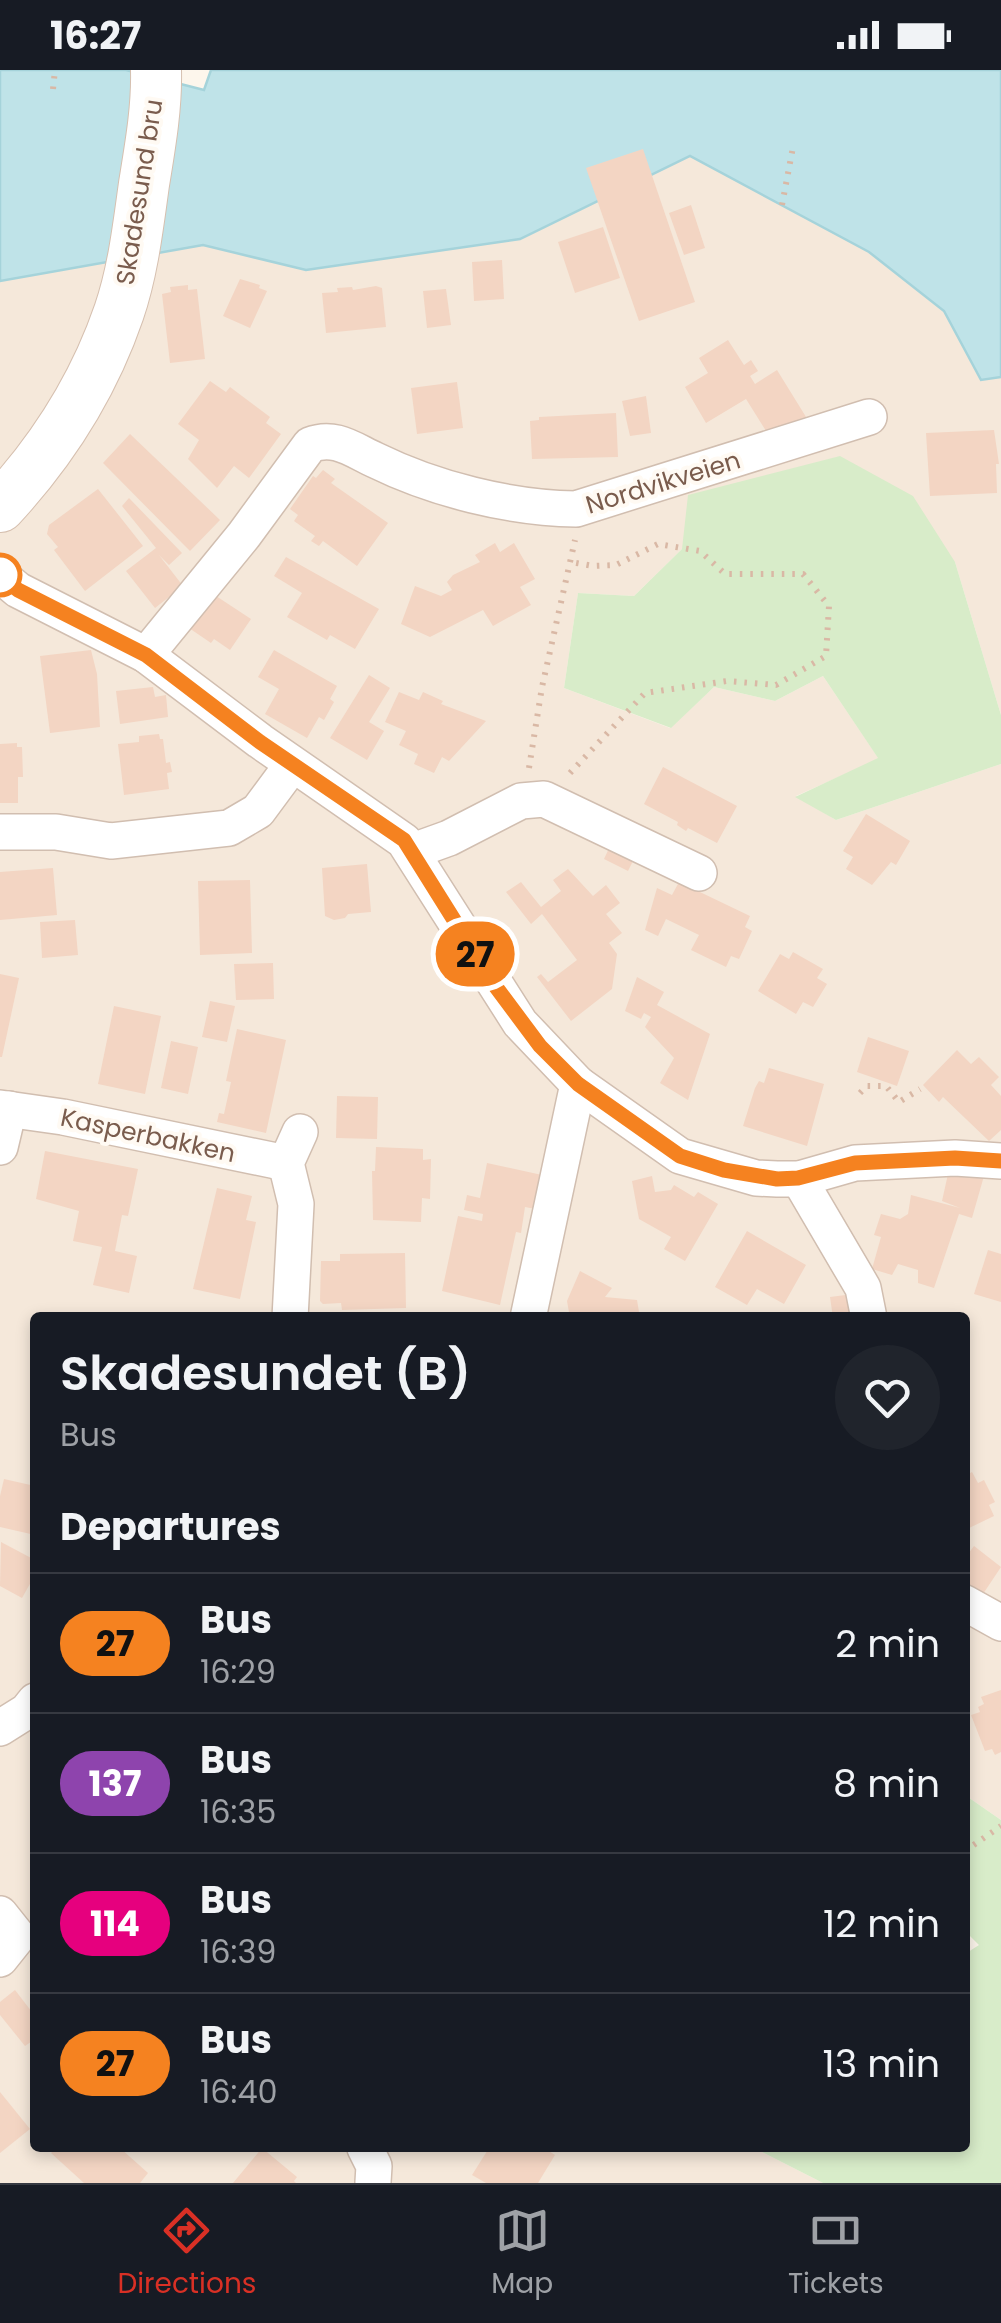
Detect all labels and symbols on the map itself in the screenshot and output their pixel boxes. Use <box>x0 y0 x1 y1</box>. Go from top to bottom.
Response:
street label: Skadesund bru <box>108 97 171 288</box>
street label: Nordvikveien <box>582 442 745 523</box>
unlabelled marker <box>0 554 21 596</box>
line badge: 27 <box>430 922 520 986</box>
street label: Kasperbakken <box>57 1100 238 1171</box>

